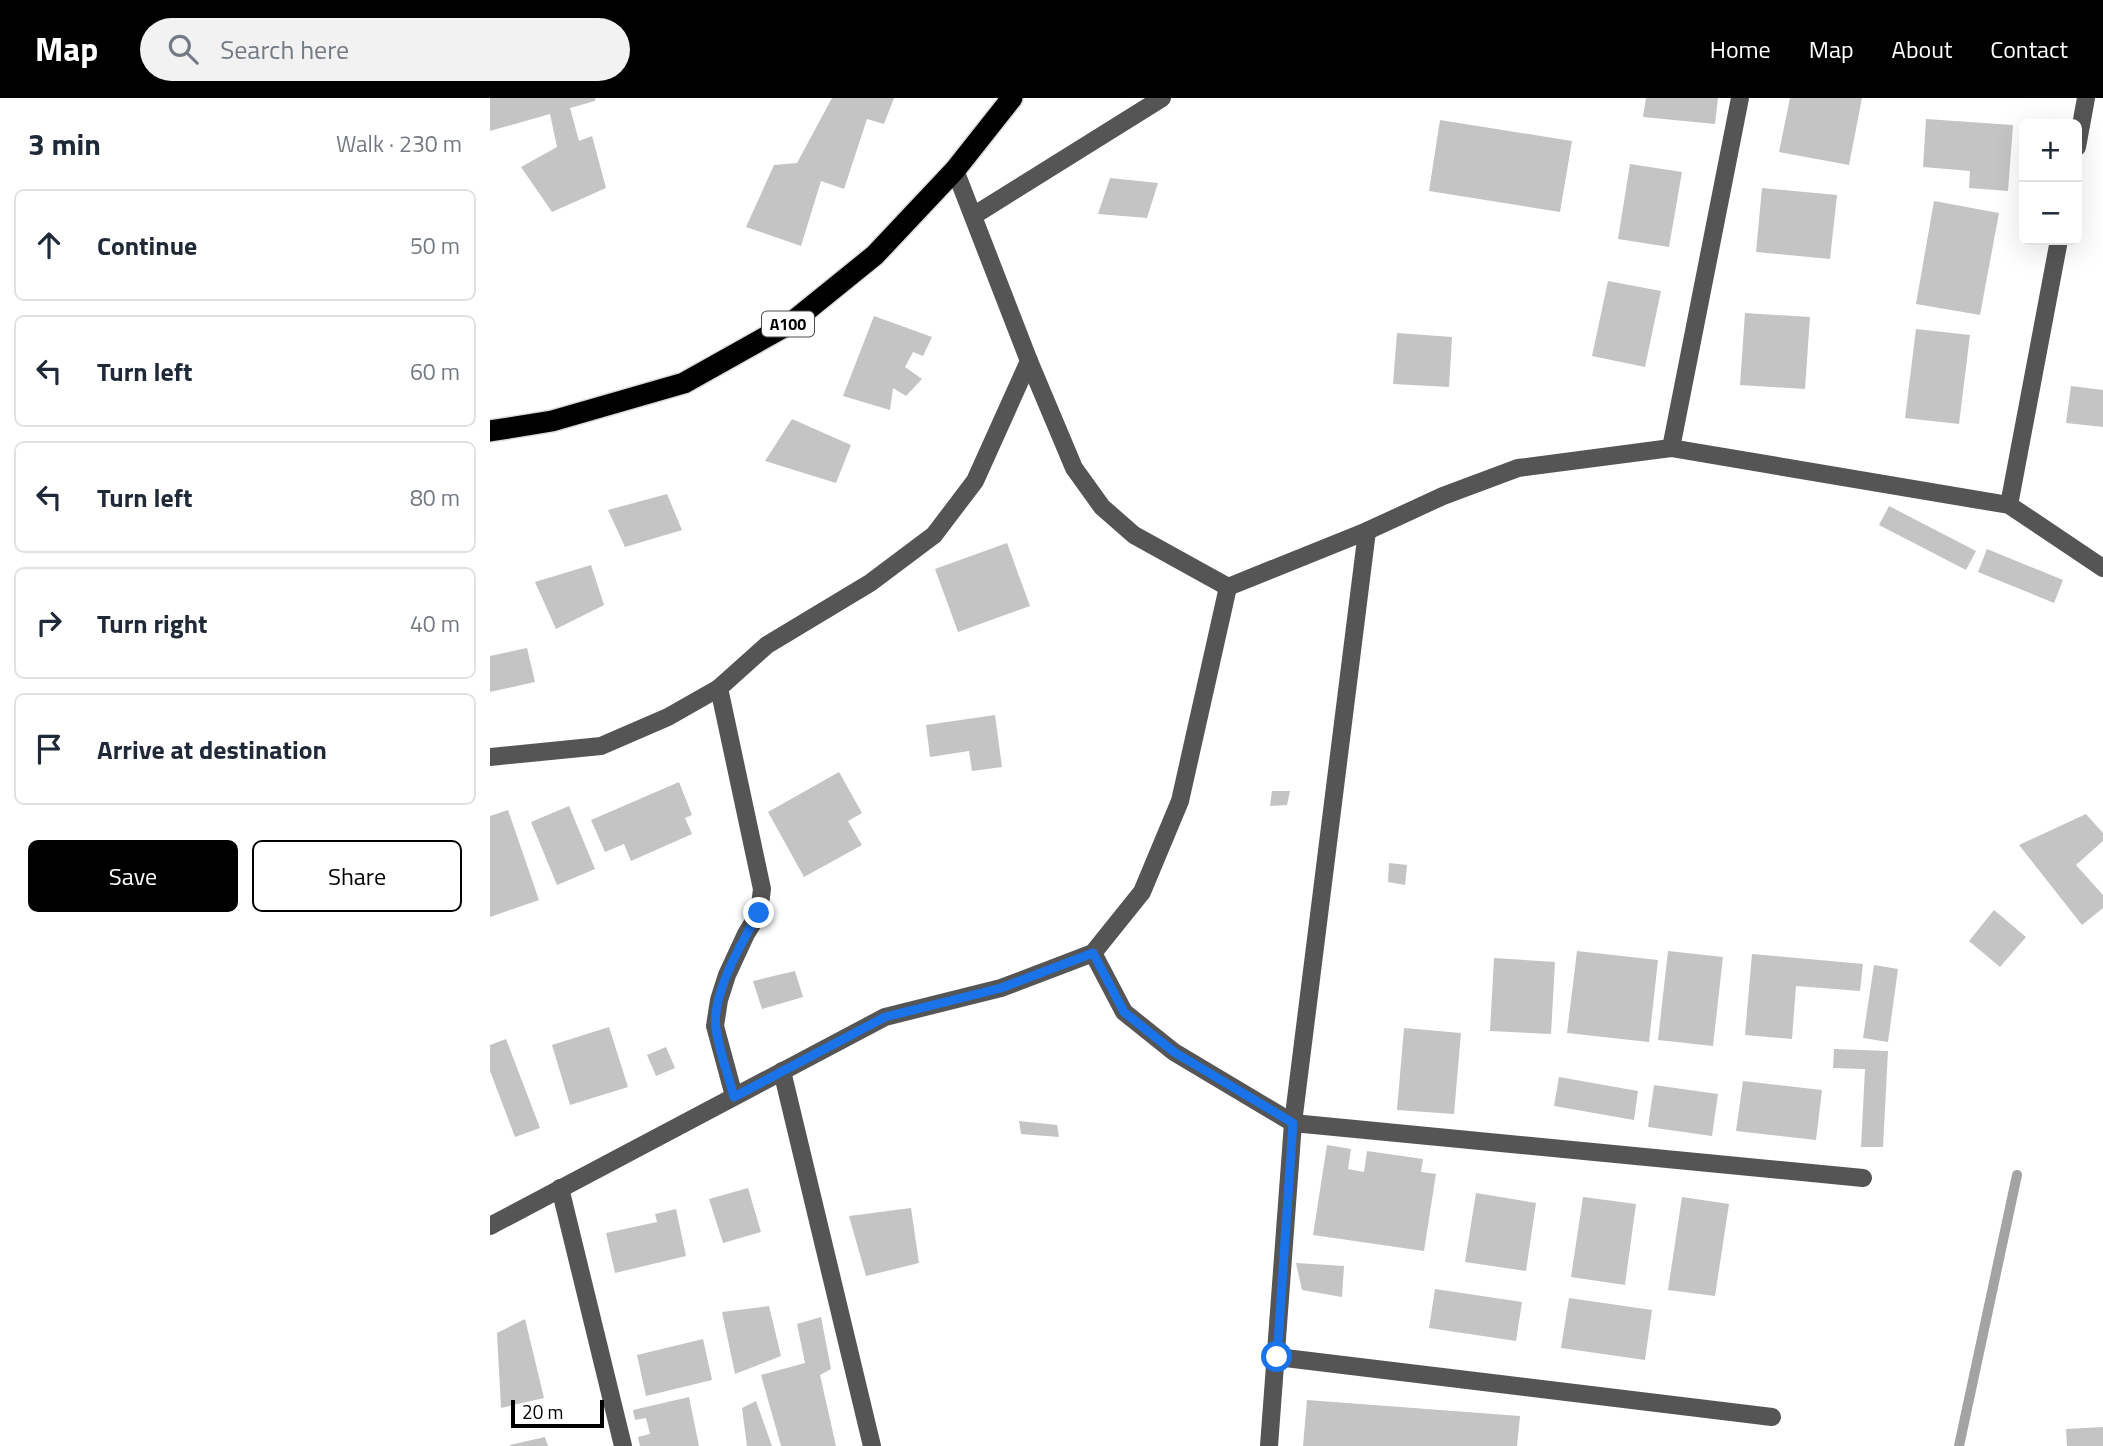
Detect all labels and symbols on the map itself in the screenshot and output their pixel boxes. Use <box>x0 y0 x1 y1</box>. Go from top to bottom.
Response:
road number: A100 <box>762 312 814 336</box>
route end <box>743 897 774 928</box>
route start <box>1261 1341 1292 1372</box>
scale bar <box>511 1397 604 1429</box>

